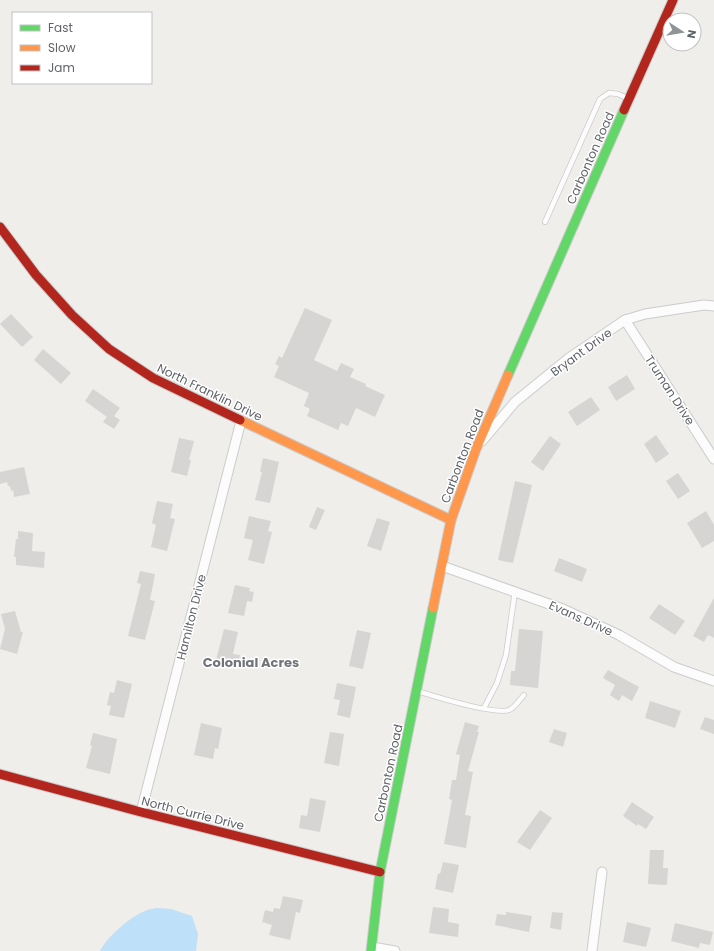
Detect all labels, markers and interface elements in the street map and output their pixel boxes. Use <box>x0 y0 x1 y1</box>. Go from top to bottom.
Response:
legend <box>12 12 152 84</box>
north arrow <box>662 12 702 52</box>
text: Fast <box>48 19 73 36</box>
text: N <box>683 28 700 40</box>
text: Slow <box>48 39 76 56</box>
text: Jam <box>48 59 75 76</box>
street label: Carbonton Road <box>562 109 618 207</box>
street label: Bryant Drive <box>547 324 615 380</box>
street label: Truman Drive <box>641 352 699 428</box>
street label: North Franklin Drive <box>154 359 266 425</box>
street label: Carbonton Road <box>436 407 488 505</box>
street label: Hamilton Drive <box>172 572 210 662</box>
street label: Evans Drive <box>546 596 616 640</box>
district label: Colonial Acres <box>203 653 299 672</box>
street label: Carbonton Road <box>369 723 407 823</box>
street label: North Currie Drive <box>140 792 246 834</box>

